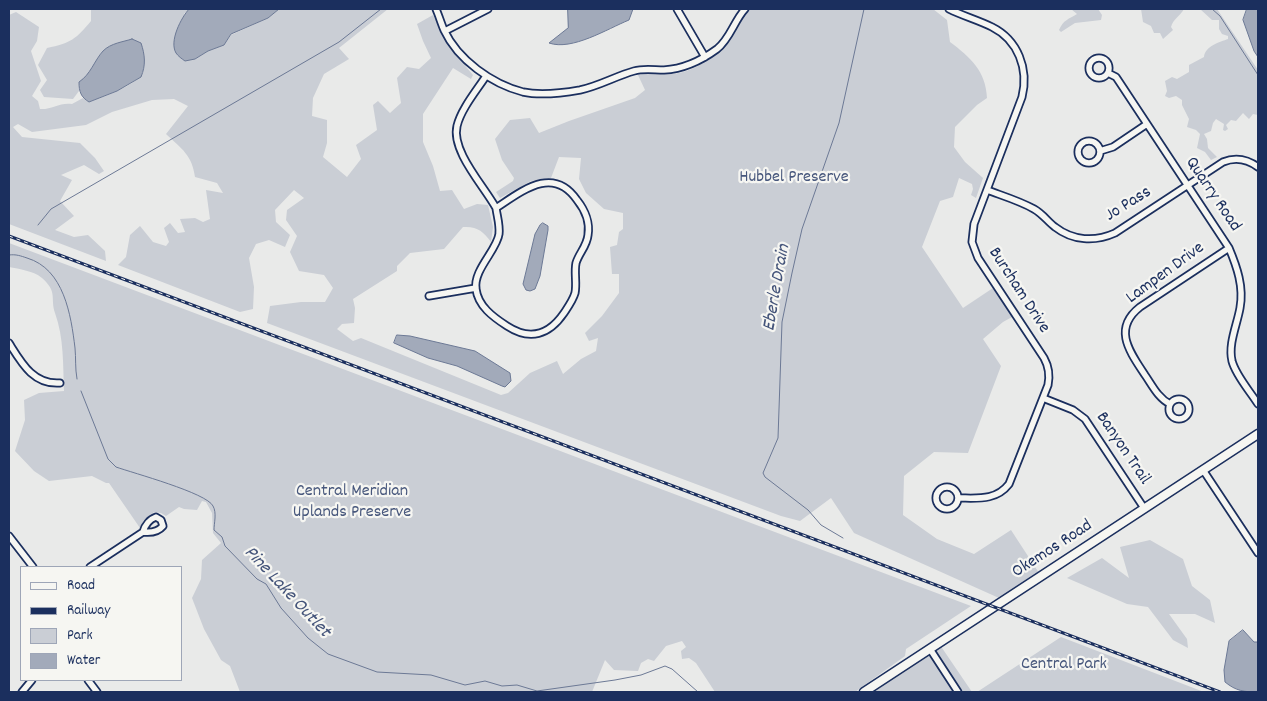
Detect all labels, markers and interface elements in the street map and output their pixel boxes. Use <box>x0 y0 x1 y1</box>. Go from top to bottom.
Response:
street label: Quarry Road <box>1179 154 1245 236</box>
park label: Hubbel Preserve <box>739 168 849 190</box>
street label: Jo Pass <box>1102 182 1156 228</box>
street label: Lampen Drive <box>1123 238 1209 310</box>
water label: Eberle Drain <box>759 243 797 333</box>
street label: Burcham Drive <box>982 244 1054 338</box>
street label: Banyon Trail <box>1090 409 1154 489</box>
park label: Central Meridian Uplands Preserve <box>293 482 411 524</box>
street label: Okemos Road <box>1009 516 1097 584</box>
water label: Pine Lake Outlet <box>238 543 334 643</box>
legend <box>20 566 182 681</box>
text: Road <box>67 575 95 597</box>
text: Railway <box>67 600 110 622</box>
text: Park <box>67 625 93 647</box>
text: Water <box>67 650 100 672</box>
park label: Central Park <box>1021 655 1107 677</box>

